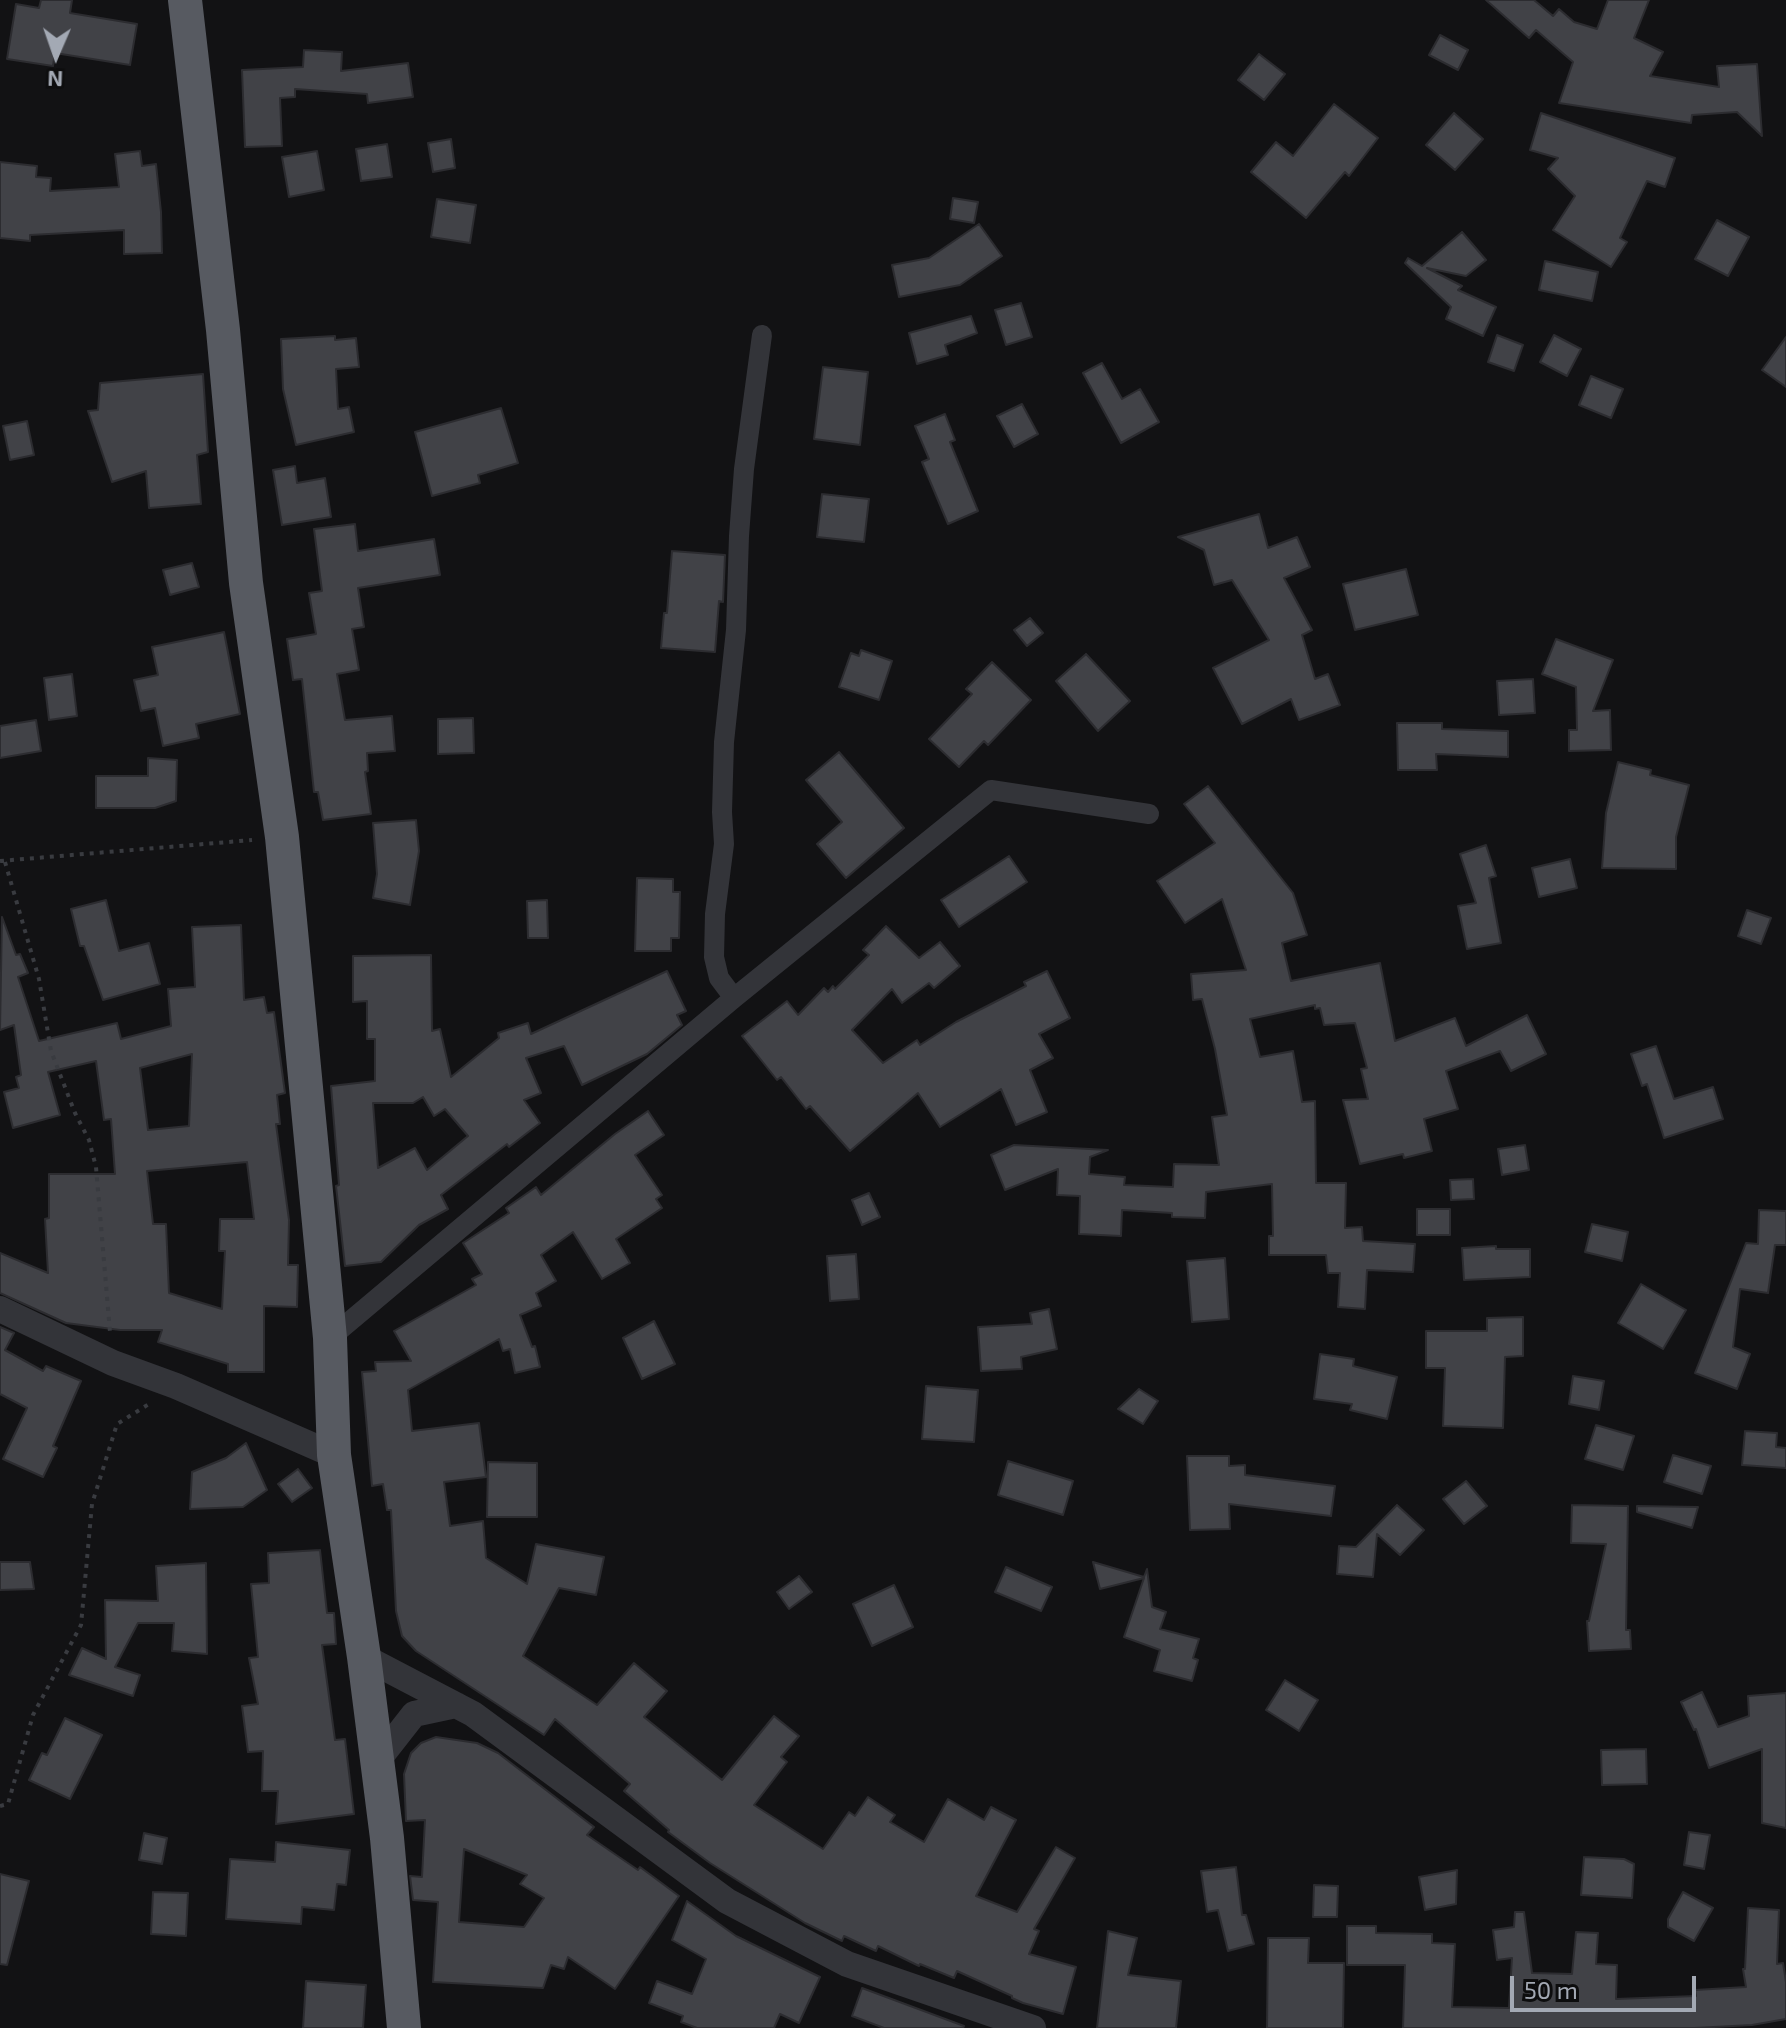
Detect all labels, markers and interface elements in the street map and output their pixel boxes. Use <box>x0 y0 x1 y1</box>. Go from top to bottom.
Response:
north arrow <box>16 16 96 96</box>
text: N <box>47 67 64 93</box>
scale bar <box>1514 1960 1700 2010</box>
text: 50 m <box>1524 1975 1578 2004</box>

